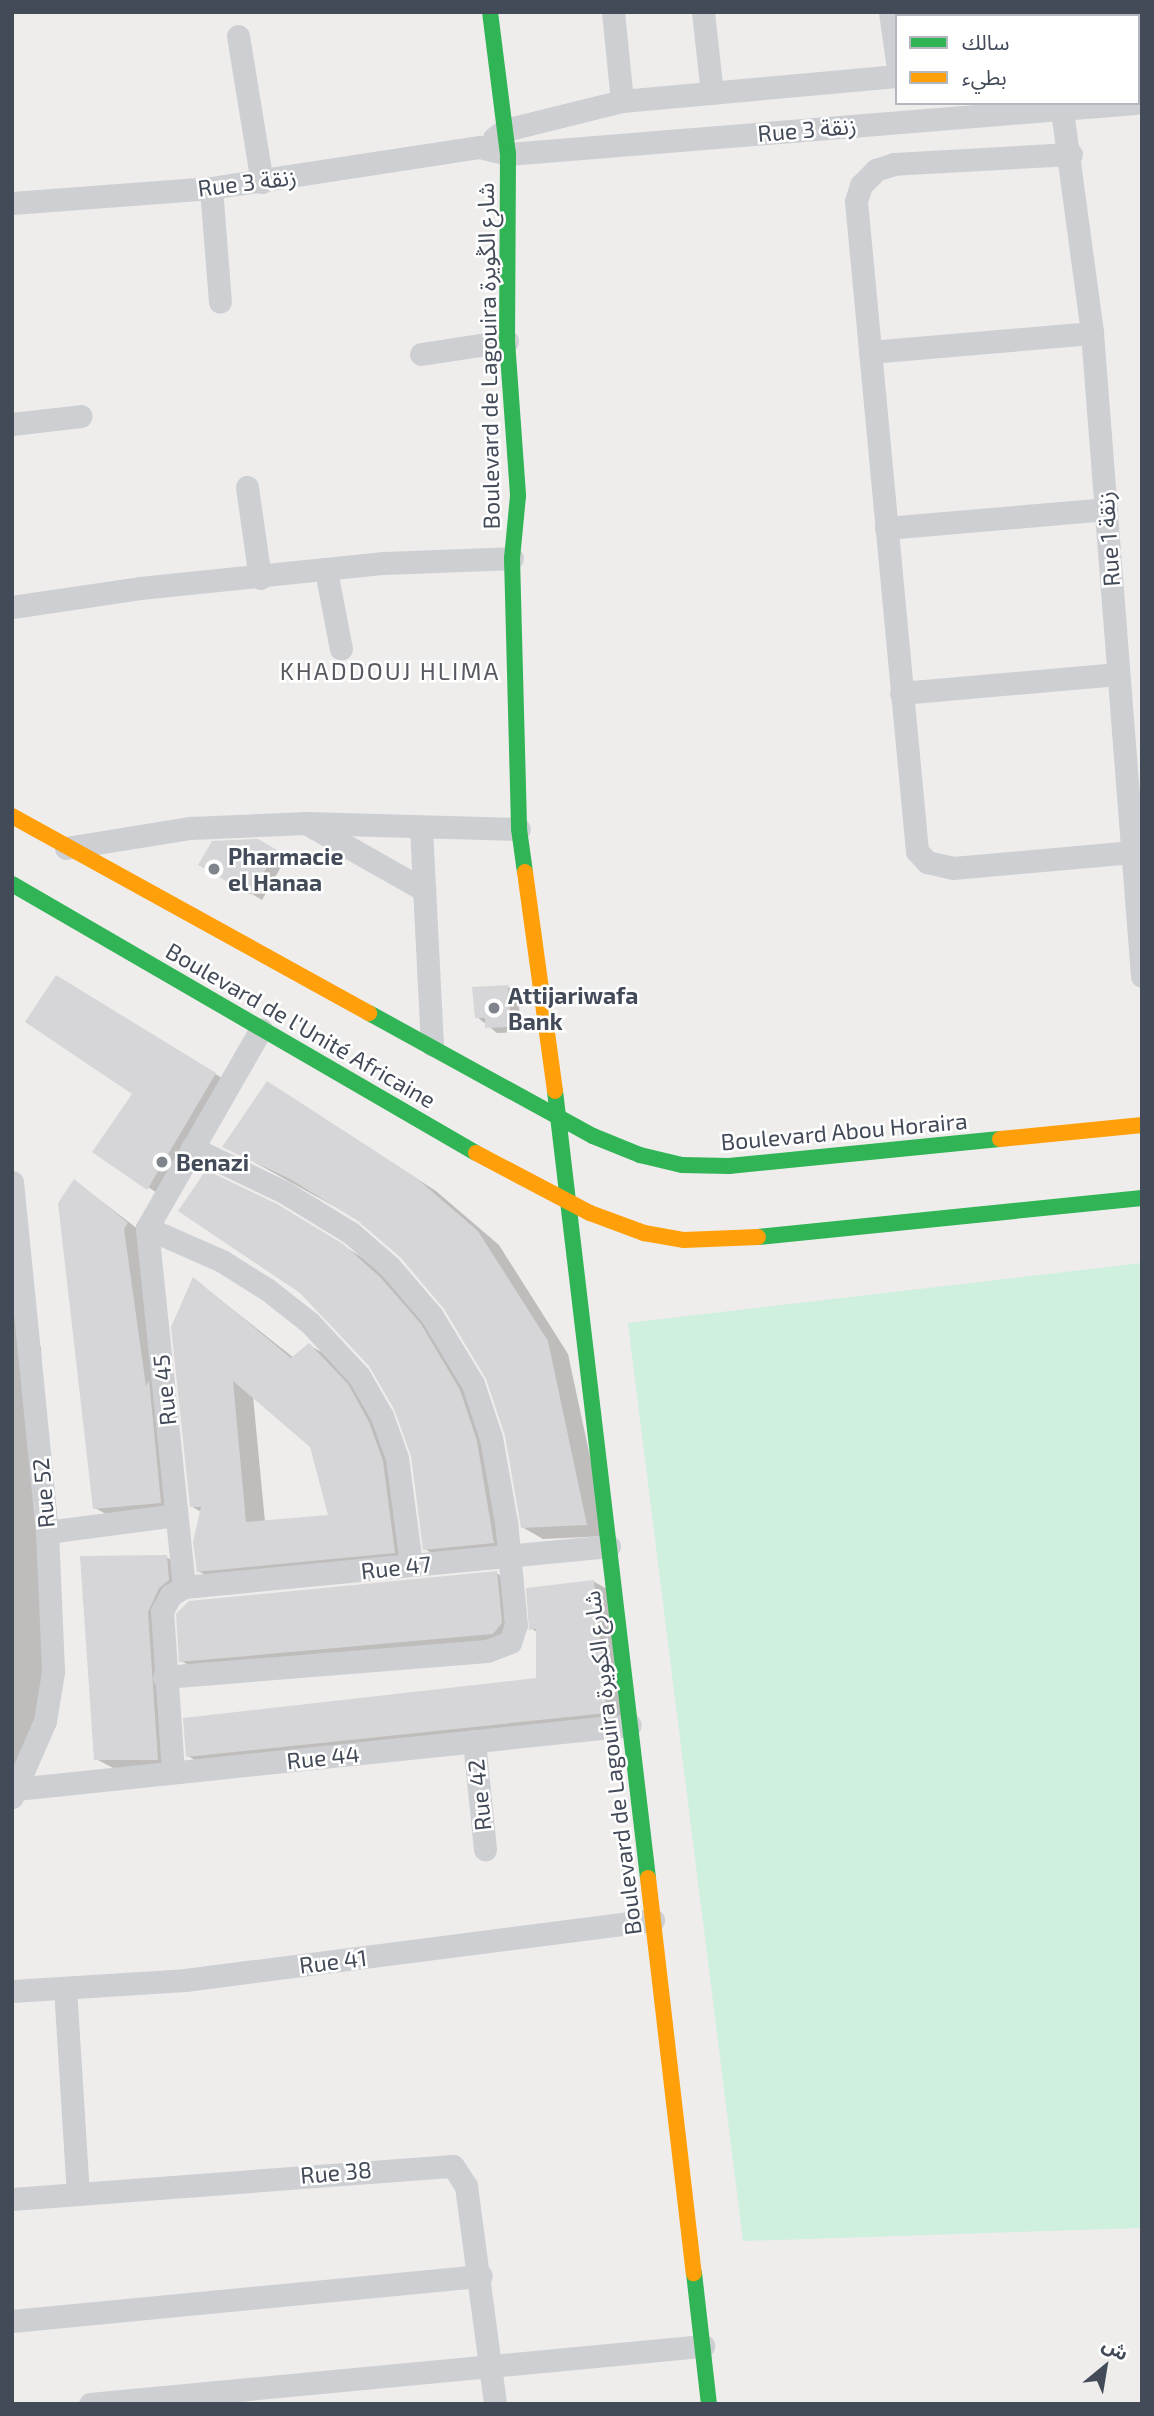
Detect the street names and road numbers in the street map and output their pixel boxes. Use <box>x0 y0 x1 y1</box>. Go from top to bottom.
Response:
street label: Rue 3 زنقة <box>756 111 858 147</box>
street label: Rue 3 زنقة <box>196 162 298 202</box>
street label: Boulevard de Lagouira شارع الڭويرة <box>471 182 505 530</box>
street label: Rue 1 زنقة <box>1091 490 1125 588</box>
street label: Boulevard de l'Unité Africaine <box>161 936 441 1114</box>
street label: Boulevard Abou Horaira <box>719 1106 969 1156</box>
street label: Rue 45 <box>147 1353 181 1427</box>
street label: Rue 52 <box>26 1457 60 1529</box>
street label: Rue 47 <box>359 1550 433 1584</box>
street label: Boulevard de Lagouira شارع الكويرة <box>577 1589 647 1937</box>
street label: Rue 44 <box>285 1739 361 1775</box>
street label: Rue 42 <box>462 1758 496 1832</box>
street label: Rue 41 <box>298 1943 368 1979</box>
street label: Rue 38 <box>299 2155 373 2189</box>

